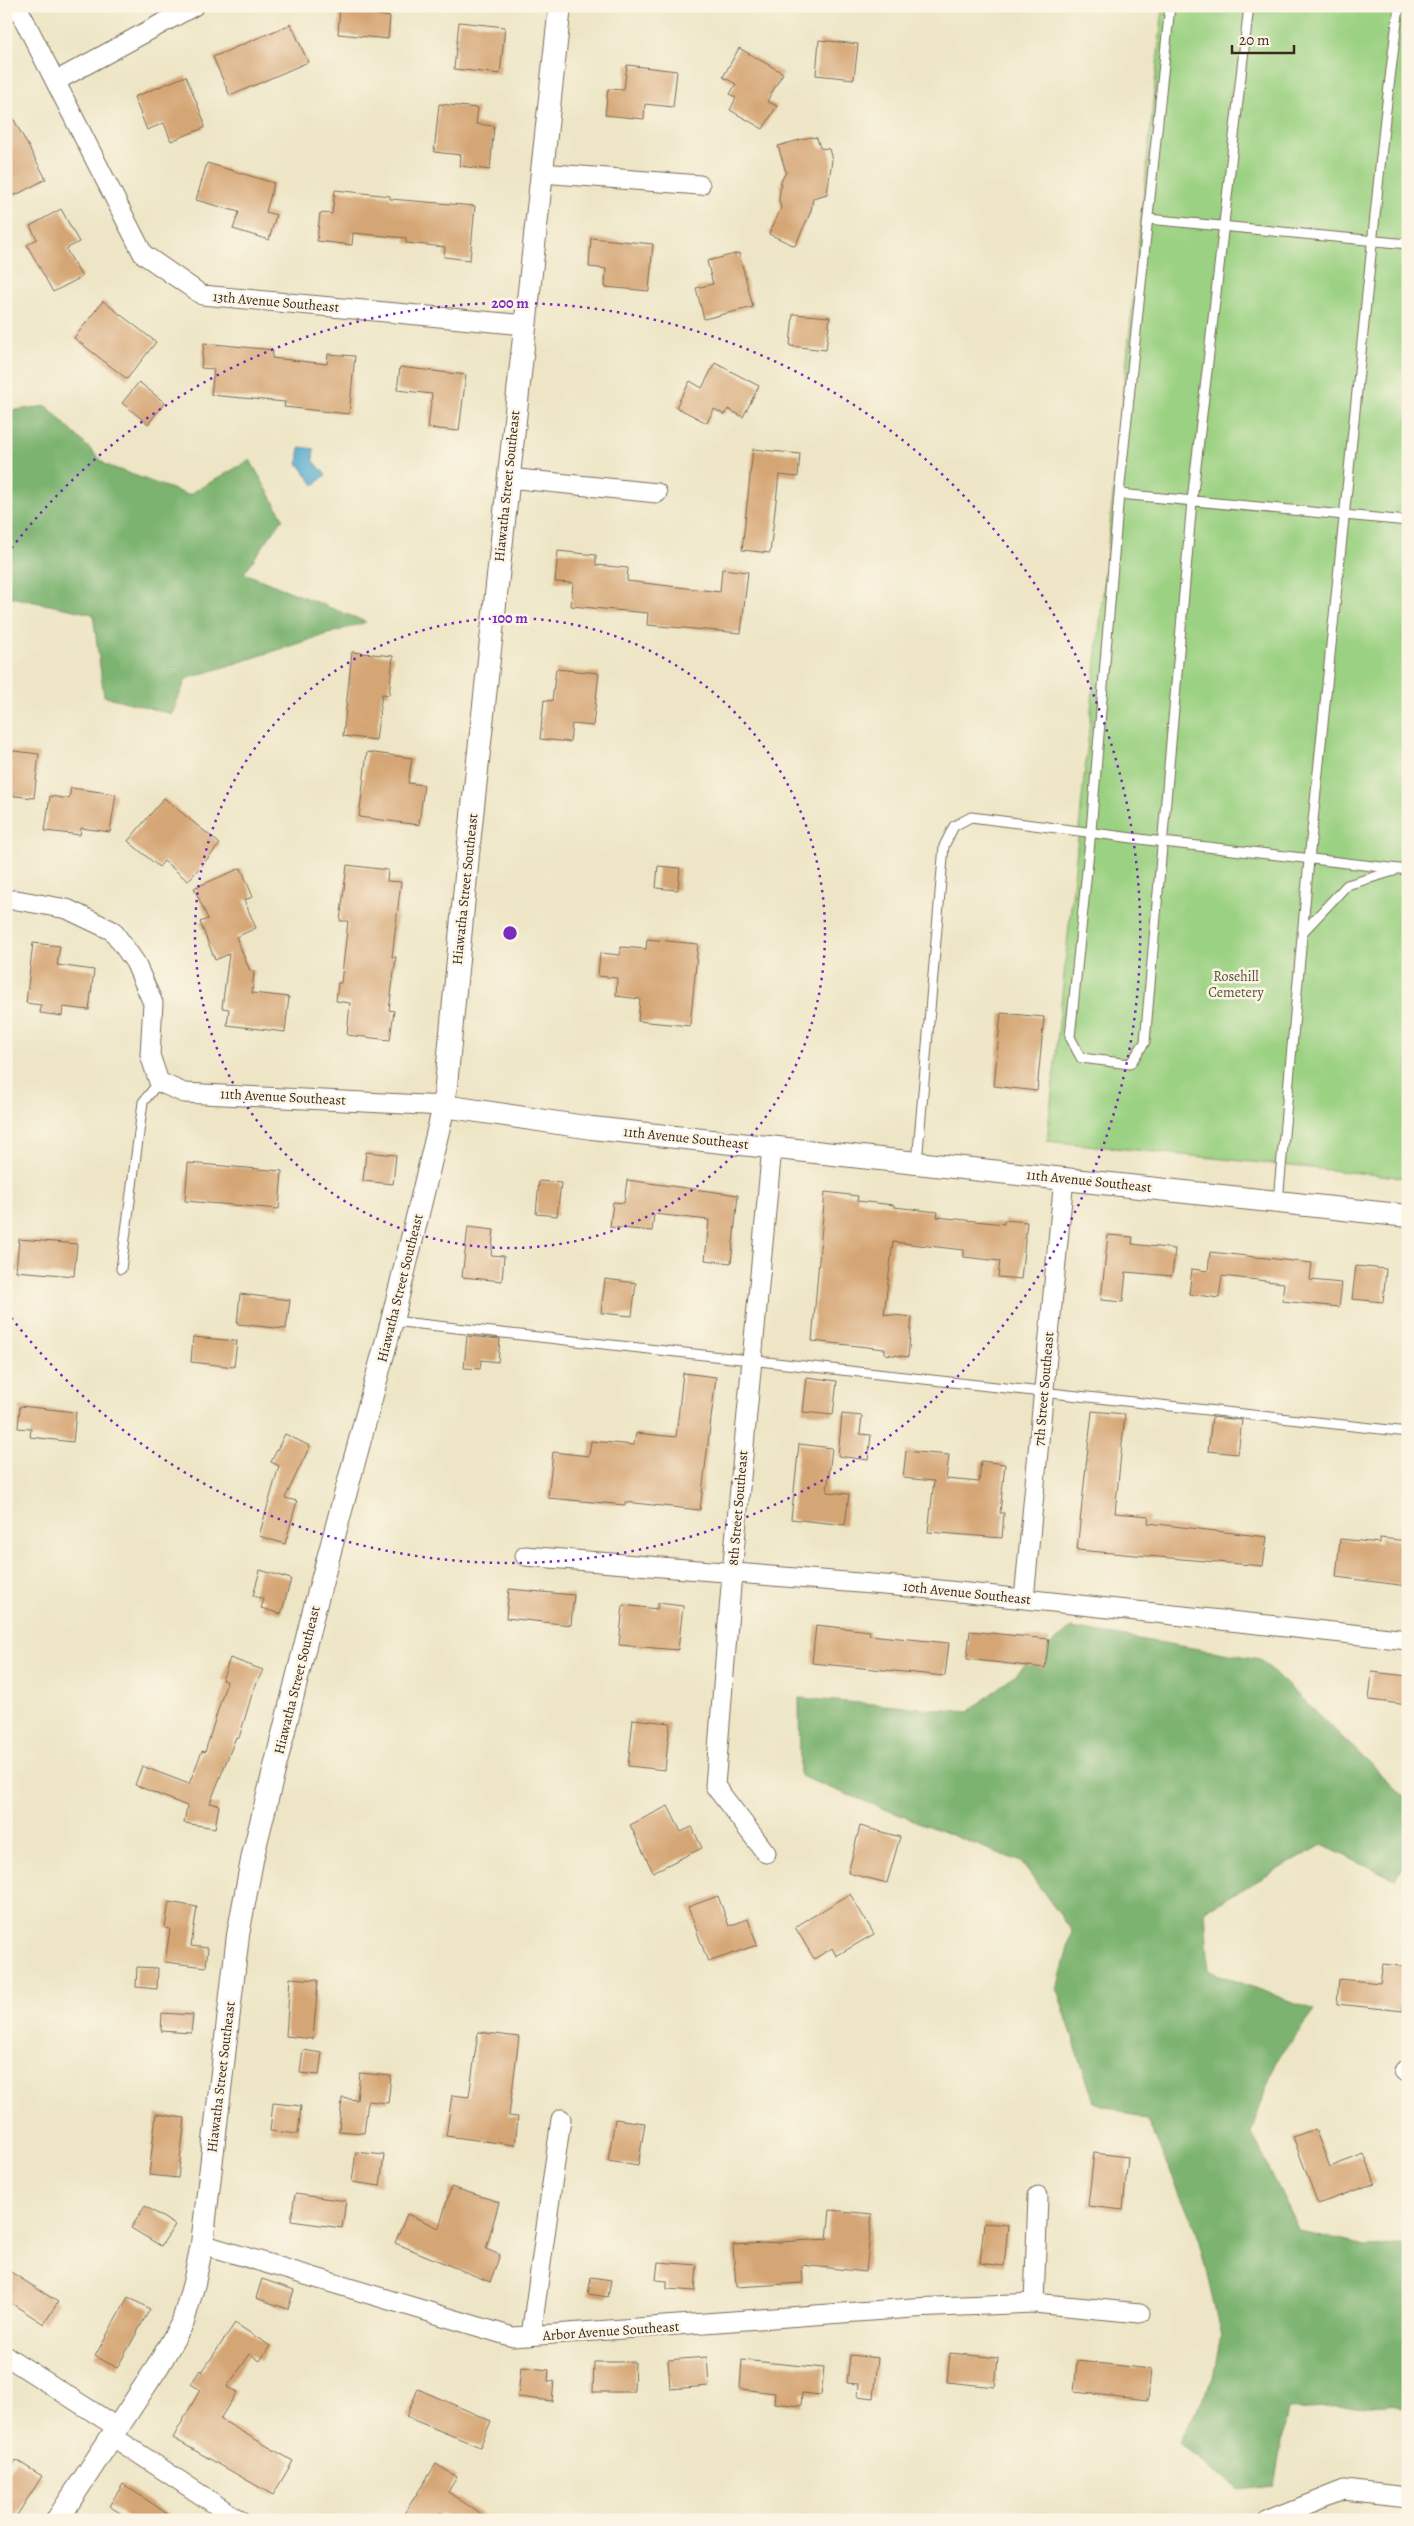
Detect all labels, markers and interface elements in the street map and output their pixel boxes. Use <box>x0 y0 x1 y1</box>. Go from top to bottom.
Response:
scale bar <box>1232 22 1294 54</box>
text: 20 m <box>1239 30 1270 50</box>
street label: 13th Avenue Southeast <box>212 287 340 317</box>
text: 200 m <box>491 293 529 313</box>
street label: Hiawatha Street Southeast <box>490 409 524 563</box>
text: 100 m <box>492 608 528 628</box>
street label: Hiawatha Street Southeast <box>448 812 482 966</box>
centre of rings <box>501 924 519 942</box>
park label: Rosehill Cemetery <box>1208 967 1264 1002</box>
street label: 11th Avenue Southeast <box>220 1084 347 1110</box>
street label: 11th Avenue Southeast <box>622 1122 750 1154</box>
street label: 11th Avenue Southeast <box>1025 1165 1153 1197</box>
street label: Hiawatha Street Southeast <box>372 1211 428 1364</box>
street label: 7th Street Southeast <box>1030 1331 1058 1447</box>
street label: 8th Street Southeast <box>723 1449 753 1566</box>
street label: 10th Avenue Southeast <box>902 1577 1032 1609</box>
street label: Hiawatha Street Southeast <box>269 1603 325 1756</box>
street label: Hiawatha Street Southeast <box>202 2000 240 2154</box>
street label: Arbor Avenue Southeast <box>541 2317 680 2345</box>

